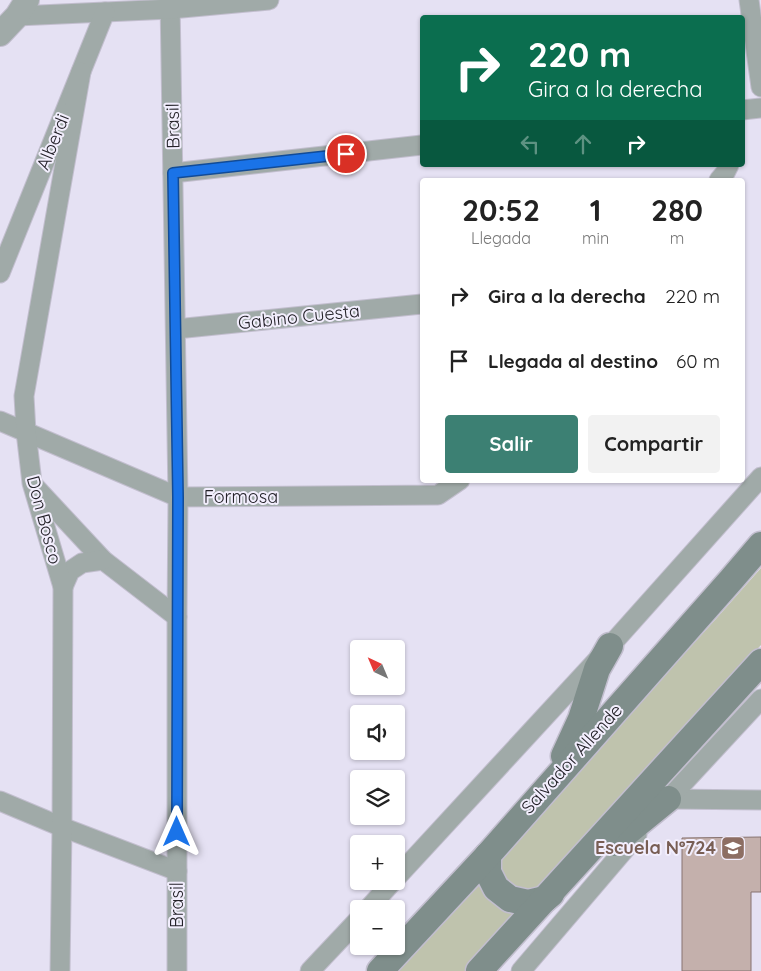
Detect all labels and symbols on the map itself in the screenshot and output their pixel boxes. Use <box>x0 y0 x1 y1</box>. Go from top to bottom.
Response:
street label: Brasil <box>161 103 184 149</box>
street label: Alberdi <box>31 111 74 173</box>
pin <box>325 133 367 175</box>
street label: Gabino Cuesta <box>237 299 361 334</box>
street label: Don Bosco <box>22 473 67 567</box>
street label: Formosa <box>204 485 278 508</box>
north arrow <box>350 640 405 695</box>
street label: Salvador Allende <box>516 699 627 818</box>
position arrow <box>150 805 202 857</box>
school or university icon: Escuela Nº724 <box>720 835 746 861</box>
place label: Escuela Nº724 <box>595 836 716 859</box>
street label: Brasil <box>165 882 188 928</box>

